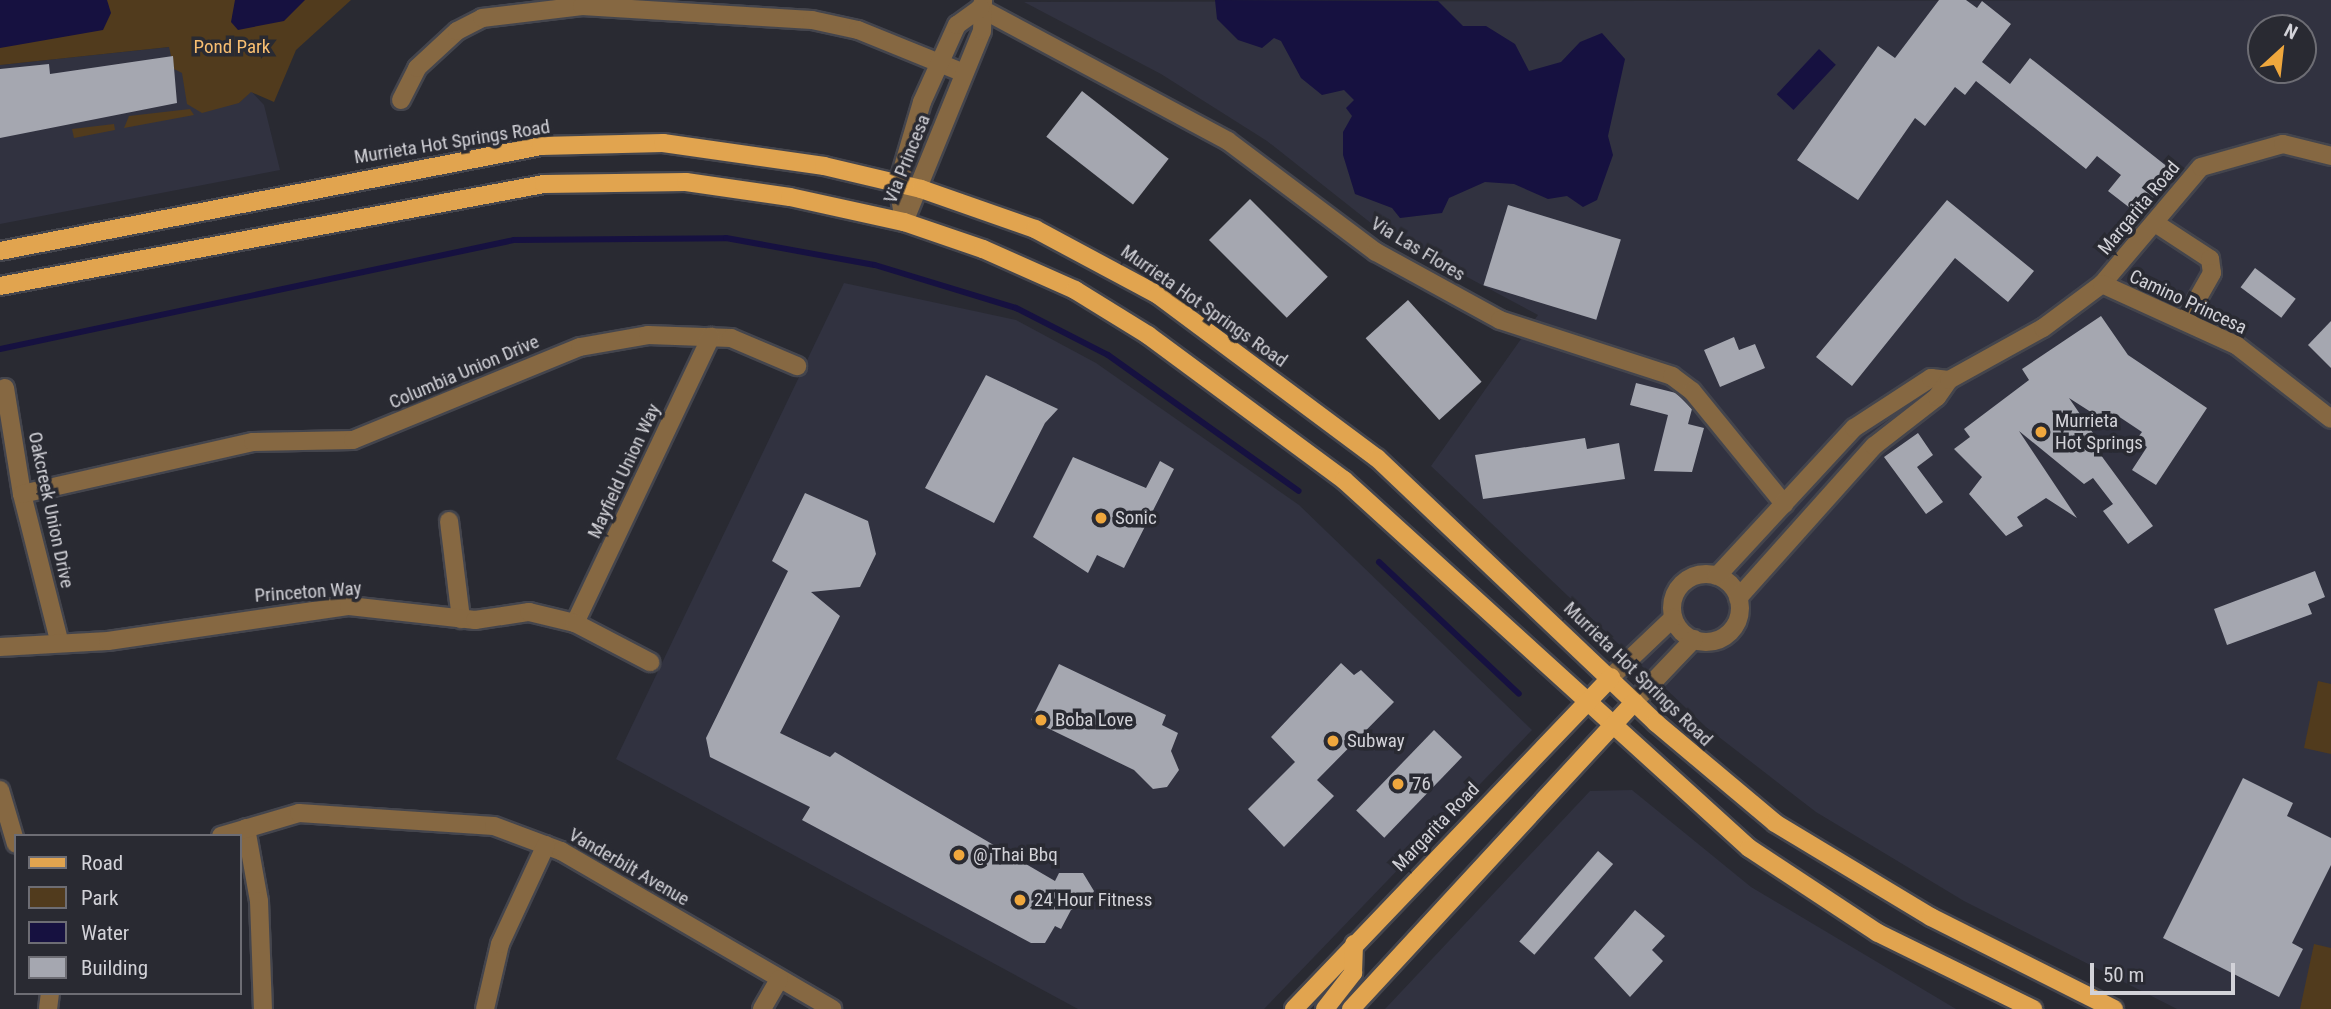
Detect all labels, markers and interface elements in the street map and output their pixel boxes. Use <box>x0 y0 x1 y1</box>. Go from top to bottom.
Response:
north arrow <box>2247 14 2317 84</box>
text: N <box>2280 19 2301 45</box>
park label: Pond Park <box>194 36 270 58</box>
street label: Via Princesa <box>879 111 935 207</box>
street label: Murrieta Hot Springs Road <box>352 115 552 169</box>
street label: Margarita Road <box>2093 157 2185 259</box>
street label: Via Las Flores <box>1367 212 1469 286</box>
street label: Murrieta Hot Springs Road <box>1116 240 1292 372</box>
street label: Camino Princesa <box>2126 265 2250 339</box>
street label: Columbia Union Drive <box>386 330 542 414</box>
street label: Mayfield Union Way <box>583 400 665 542</box>
place label: Murrieta Hot Springs <box>2055 410 2143 454</box>
marker: Murrieta Hot Springs <box>2033 424 2049 440</box>
street label: Oakcreek Union Drive <box>23 430 79 590</box>
place label: Sonic <box>1115 507 1157 529</box>
marker: Sonic <box>1093 510 1109 526</box>
street label: Princeton Way <box>254 577 362 607</box>
street label: Murrieta Hot Springs Road <box>1559 597 1717 751</box>
place label: Boba Love <box>1055 709 1133 731</box>
marker: Boba Love <box>1033 712 1049 728</box>
place label: Subway <box>1347 730 1405 752</box>
marker: Subway <box>1325 733 1341 749</box>
place label: 76 <box>1412 773 1431 795</box>
marker: 76 <box>1390 776 1406 792</box>
street label: Margarita Road <box>1388 778 1484 876</box>
street label: Vanderbilt Avenue <box>565 823 693 911</box>
legend <box>14 834 242 995</box>
place label: @ Thai Bbq <box>973 844 1058 866</box>
marker: @ Thai Bbq <box>951 847 967 863</box>
text: Road <box>81 851 123 875</box>
text: Park <box>81 886 118 910</box>
place label: 24 Hour Fitness <box>1034 889 1152 911</box>
marker: 24 Hour Fitness <box>1012 892 1028 908</box>
text: Water <box>81 921 129 945</box>
scale bar <box>2093 950 2238 994</box>
text: Building <box>81 956 148 980</box>
text: 50 m <box>2103 963 2144 987</box>

